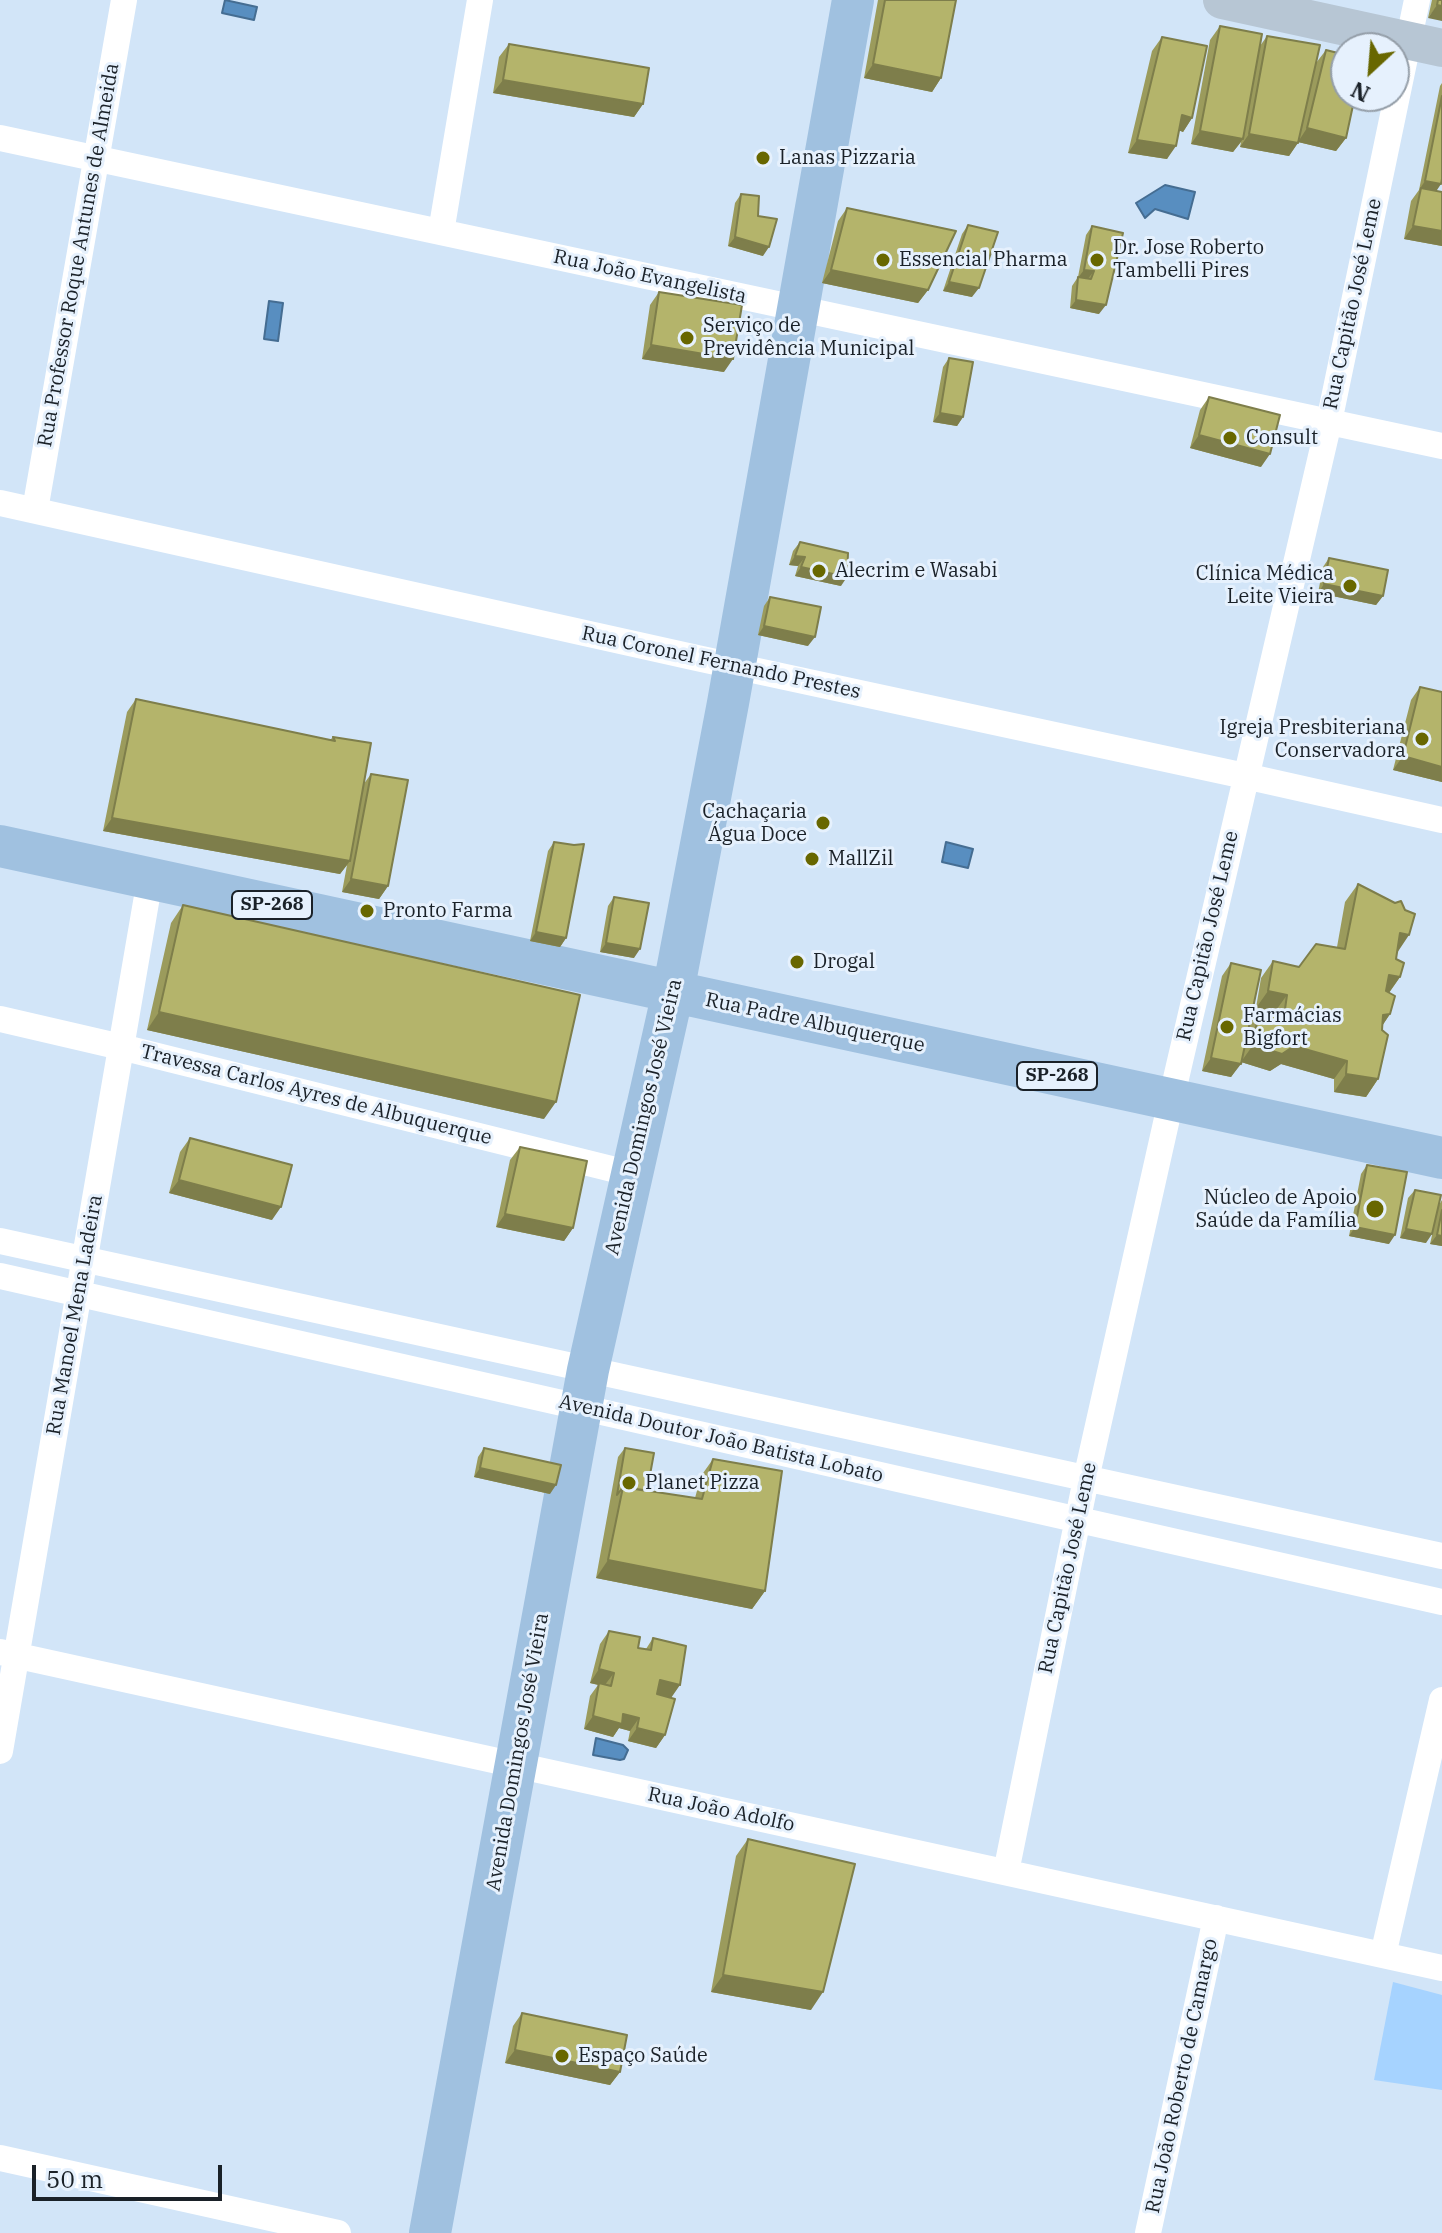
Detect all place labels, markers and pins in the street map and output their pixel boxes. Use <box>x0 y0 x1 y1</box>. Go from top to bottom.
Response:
place label: Lanas Pizzaria <box>779 146 916 170</box>
marker: Lanas Pizzaria <box>754 149 772 167</box>
place label: Dr. Jose Roberto Tambelli Pires <box>1113 236 1264 283</box>
place label: Essencial Pharma <box>899 248 1068 272</box>
marker: Essencial Pharma <box>874 251 892 269</box>
marker: Dr. Jose Roberto Tambelli Pires <box>1088 251 1106 269</box>
place label: Serviço de Previdência Municipal <box>703 314 915 361</box>
marker: Serviço de Previdência Municipal <box>678 329 696 347</box>
place label: Consult <box>1246 426 1318 450</box>
marker: Consult <box>1221 429 1239 447</box>
place label: Alecrim e Wasabi <box>835 559 998 583</box>
marker: Alecrim e Wasabi <box>810 562 828 580</box>
place label: Clínica Médica Leite Vieira <box>1196 562 1334 609</box>
marker: Clínica Médica Leite Vieira <box>1341 577 1359 595</box>
place label: Igreja Presbiteriana Conservadora <box>1220 716 1406 763</box>
marker: Igreja Presbiteriana Conservadora <box>1413 730 1431 748</box>
place label: Cachaçaria Água Doce <box>702 800 807 847</box>
marker: Cachaçaria Água Doce <box>814 814 832 832</box>
place label: MallZil <box>828 847 893 871</box>
marker: MallZil <box>803 850 821 868</box>
place label: Pronto Farma <box>383 899 513 923</box>
marker: Pronto Farma <box>358 902 376 920</box>
place label: Drogal <box>813 950 875 974</box>
marker: Drogal <box>788 953 806 971</box>
place label: Farmácias Bigfort <box>1243 1004 1342 1051</box>
marker: Farmácias Bigfort <box>1218 1018 1236 1036</box>
place label: Núcleo de Apoio Saúde da Família <box>1196 1186 1357 1233</box>
marker: Núcleo de Apoio Saúde da Família <box>1364 1198 1386 1220</box>
place label: Planet Pizza <box>645 1471 760 1495</box>
marker: Planet Pizza <box>620 1474 638 1492</box>
place label: Espaço Saúde <box>578 2044 708 2068</box>
marker: Espaço Saúde <box>553 2047 571 2065</box>

